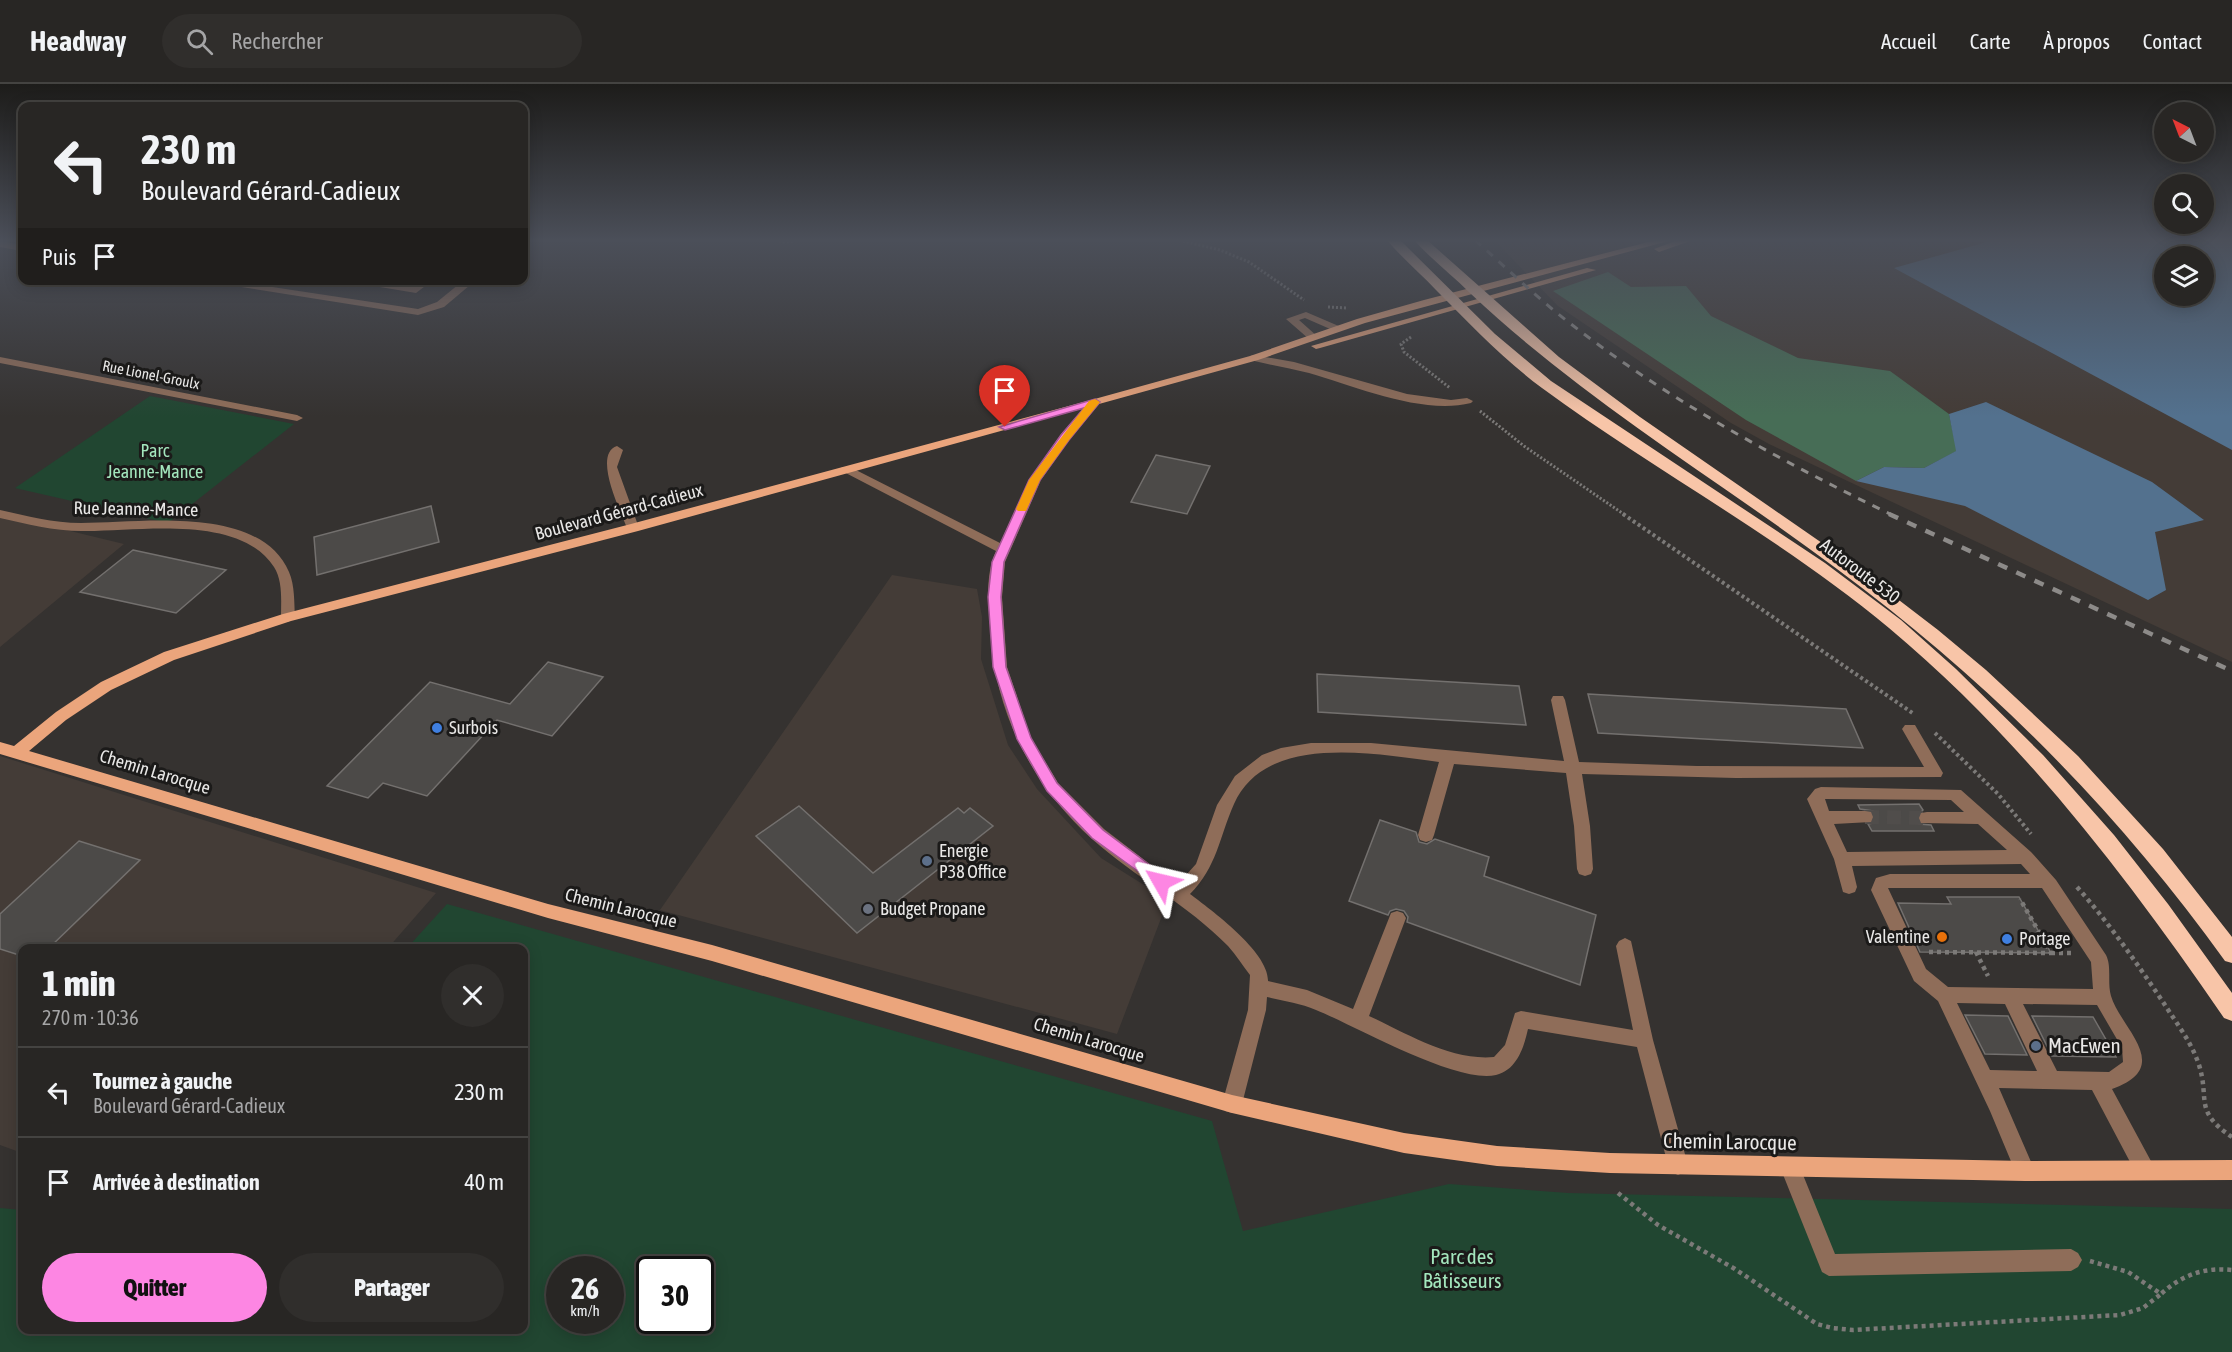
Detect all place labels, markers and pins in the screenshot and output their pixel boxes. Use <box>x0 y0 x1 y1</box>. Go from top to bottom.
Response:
pin <box>979 365 1030 427</box>
place label: Surbois <box>449 717 498 738</box>
marker: Surbois <box>430 721 444 735</box>
place label: Energie P38 Office <box>939 840 1006 882</box>
marker: Energie P38 Office <box>920 854 934 868</box>
place label: Budget Propane <box>880 898 985 919</box>
marker: Budget Propane <box>861 902 875 916</box>
place label: Valentine <box>1866 926 1930 947</box>
place label: Portage <box>2019 928 2070 949</box>
marker: Valentine <box>1935 930 1949 944</box>
marker: Portage <box>2000 932 2014 946</box>
place label: MacEwen <box>2048 1033 2121 1057</box>
marker: MacEwen <box>2029 1039 2043 1053</box>

